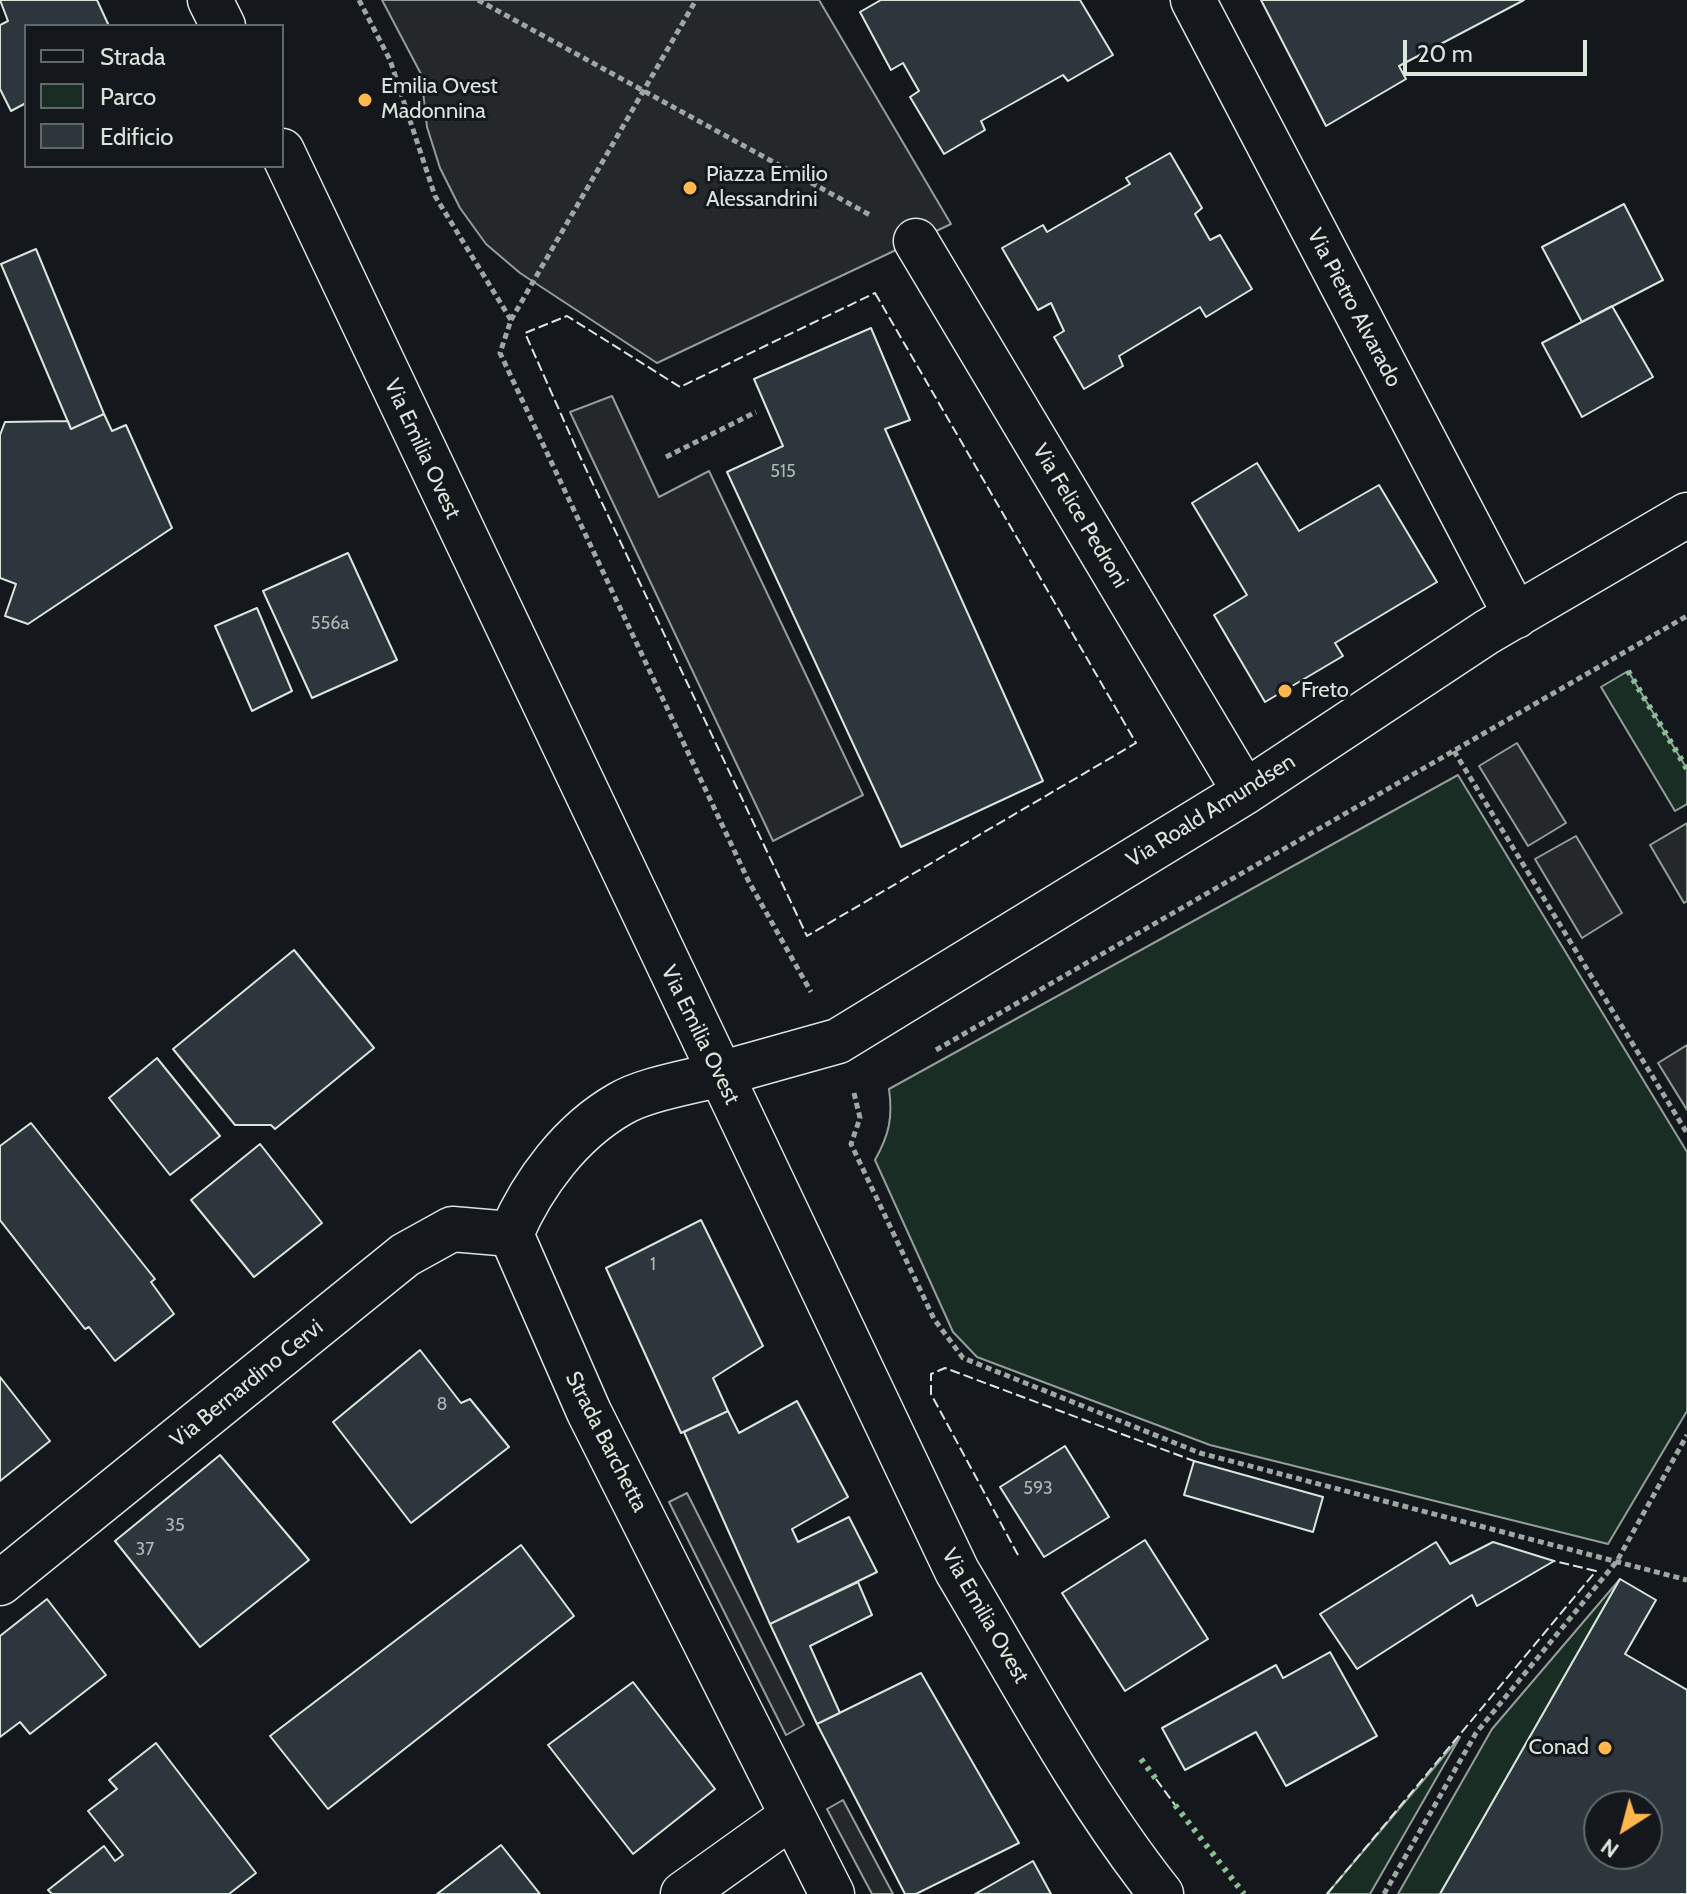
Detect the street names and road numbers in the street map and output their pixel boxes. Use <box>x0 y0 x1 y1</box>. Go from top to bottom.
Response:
street label: Via Pietro Alvarado <box>1301 224 1407 392</box>
street label: Via Emilia Ovest <box>378 375 466 523</box>
street label: Via Felice Pedroni <box>1027 439 1133 593</box>
street label: Via Roald Amundsen <box>1122 748 1300 874</box>
street label: Via Emilia Ovest <box>655 961 745 1109</box>
street label: Via Bernardino Cervi <box>165 1314 329 1454</box>
street label: Strada Barchetta <box>559 1367 653 1517</box>
street label: Via Emilia Ovest <box>936 1544 1034 1688</box>

